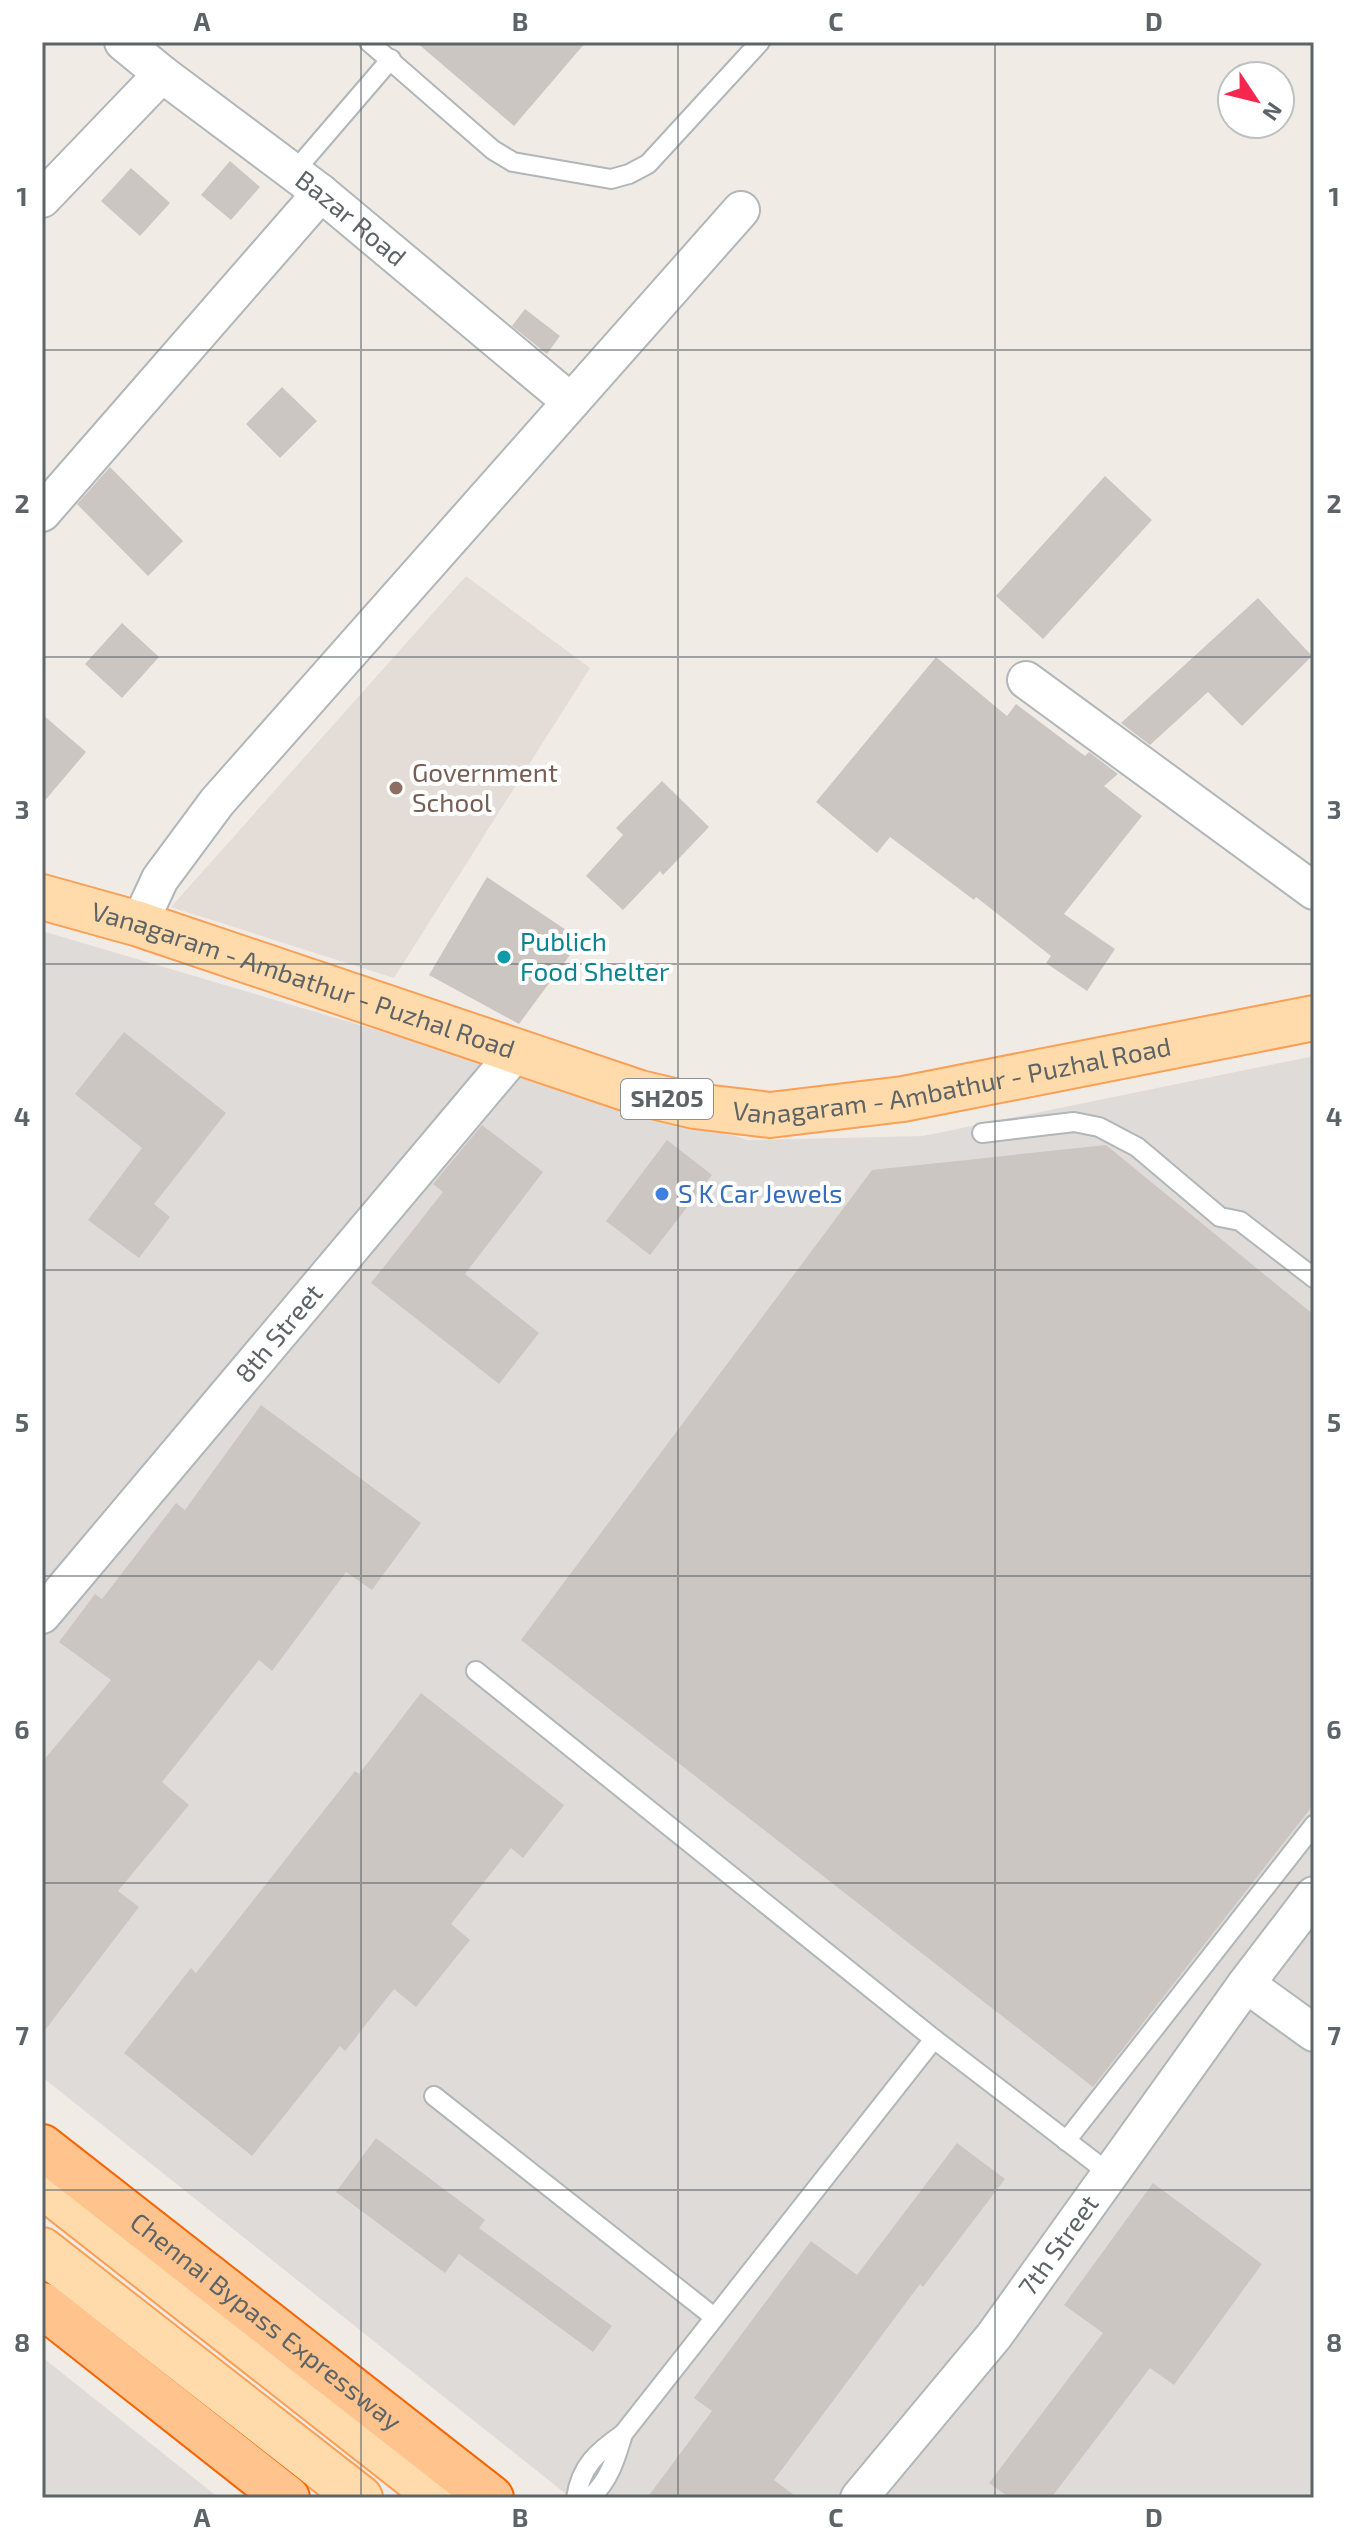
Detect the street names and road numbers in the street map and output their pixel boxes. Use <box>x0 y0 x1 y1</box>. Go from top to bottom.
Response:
street label: Bazar Road <box>290 163 413 272</box>
street label: Vanagaram - Ambathur - Puzhal Road <box>88 895 519 1064</box>
street label: Vanagaram - Ambathur - Puzhal Road <box>731 1030 1173 1130</box>
road number: SH205 <box>621 1079 713 1119</box>
street label: 8th Street <box>228 1277 328 1388</box>
street label: 7th Street <box>1011 2188 1104 2301</box>
street label: Chennai Bypass Expressway <box>125 2205 409 2436</box>

